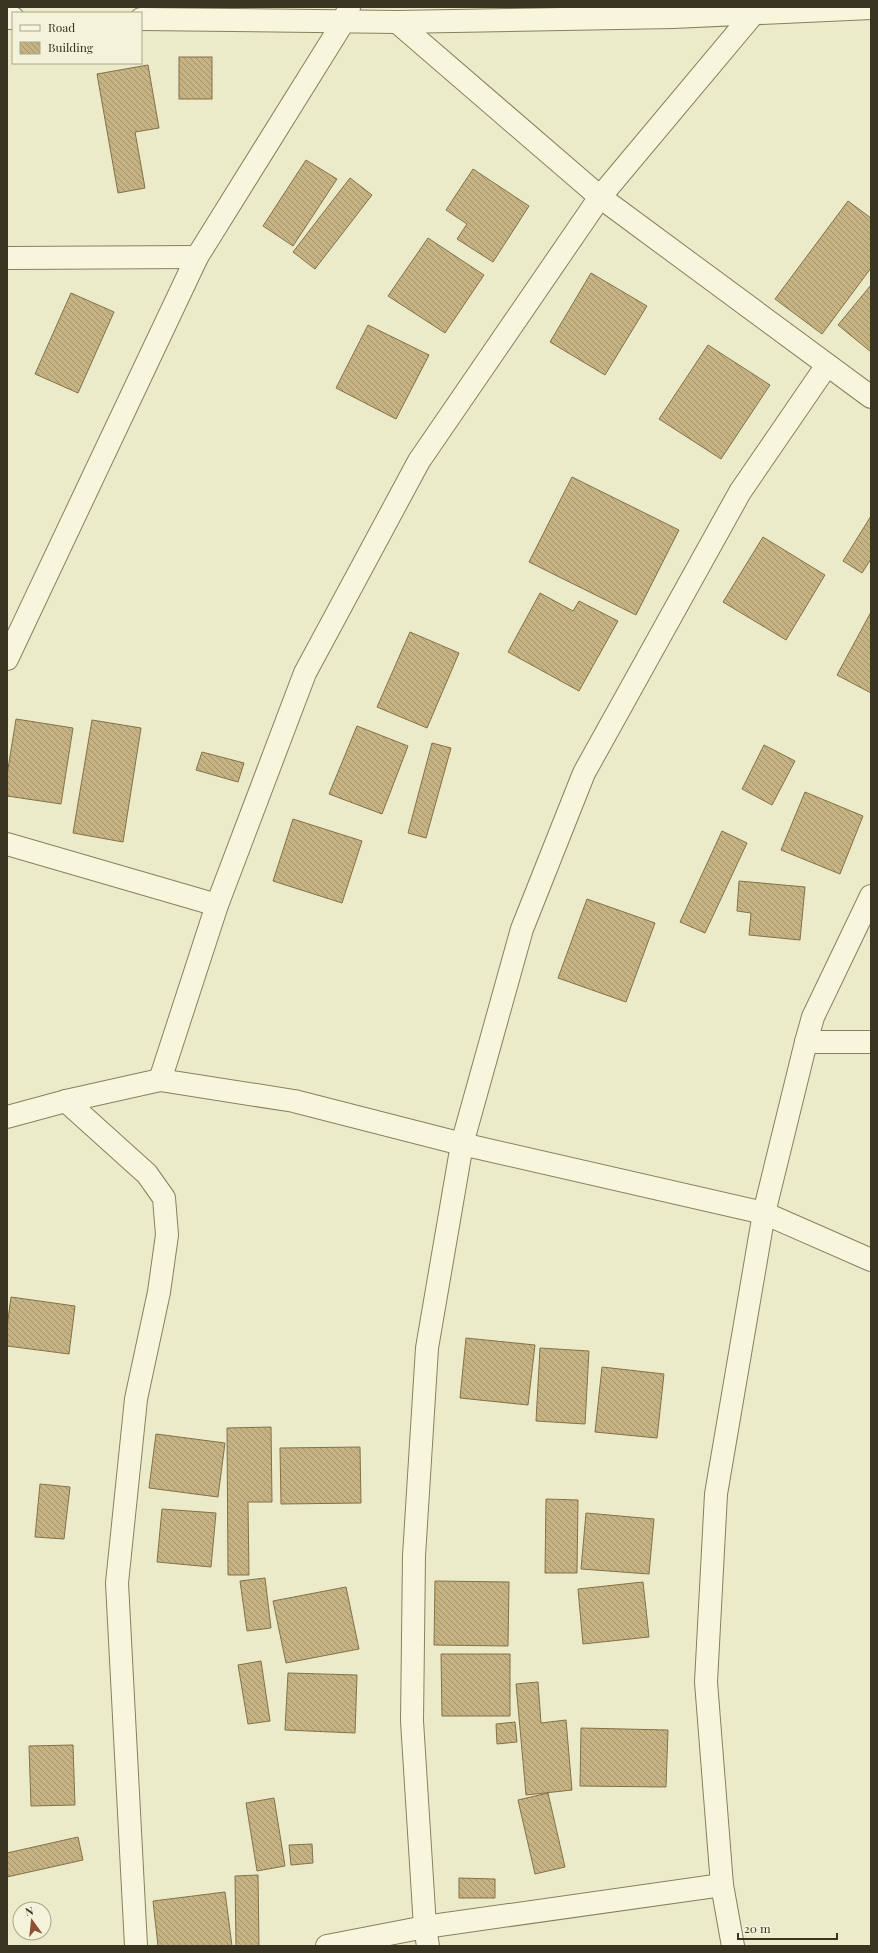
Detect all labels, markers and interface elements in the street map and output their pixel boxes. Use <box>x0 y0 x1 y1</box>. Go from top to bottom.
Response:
legend <box>12 12 142 64</box>
text: Road <box>48 19 75 35</box>
text: Building <box>48 39 94 55</box>
north arrow <box>12 1901 52 1941</box>
text: N <box>24 1903 35 1919</box>
scale bar <box>738 1915 837 1941</box>
text: 20 m <box>744 1920 771 1936</box>

